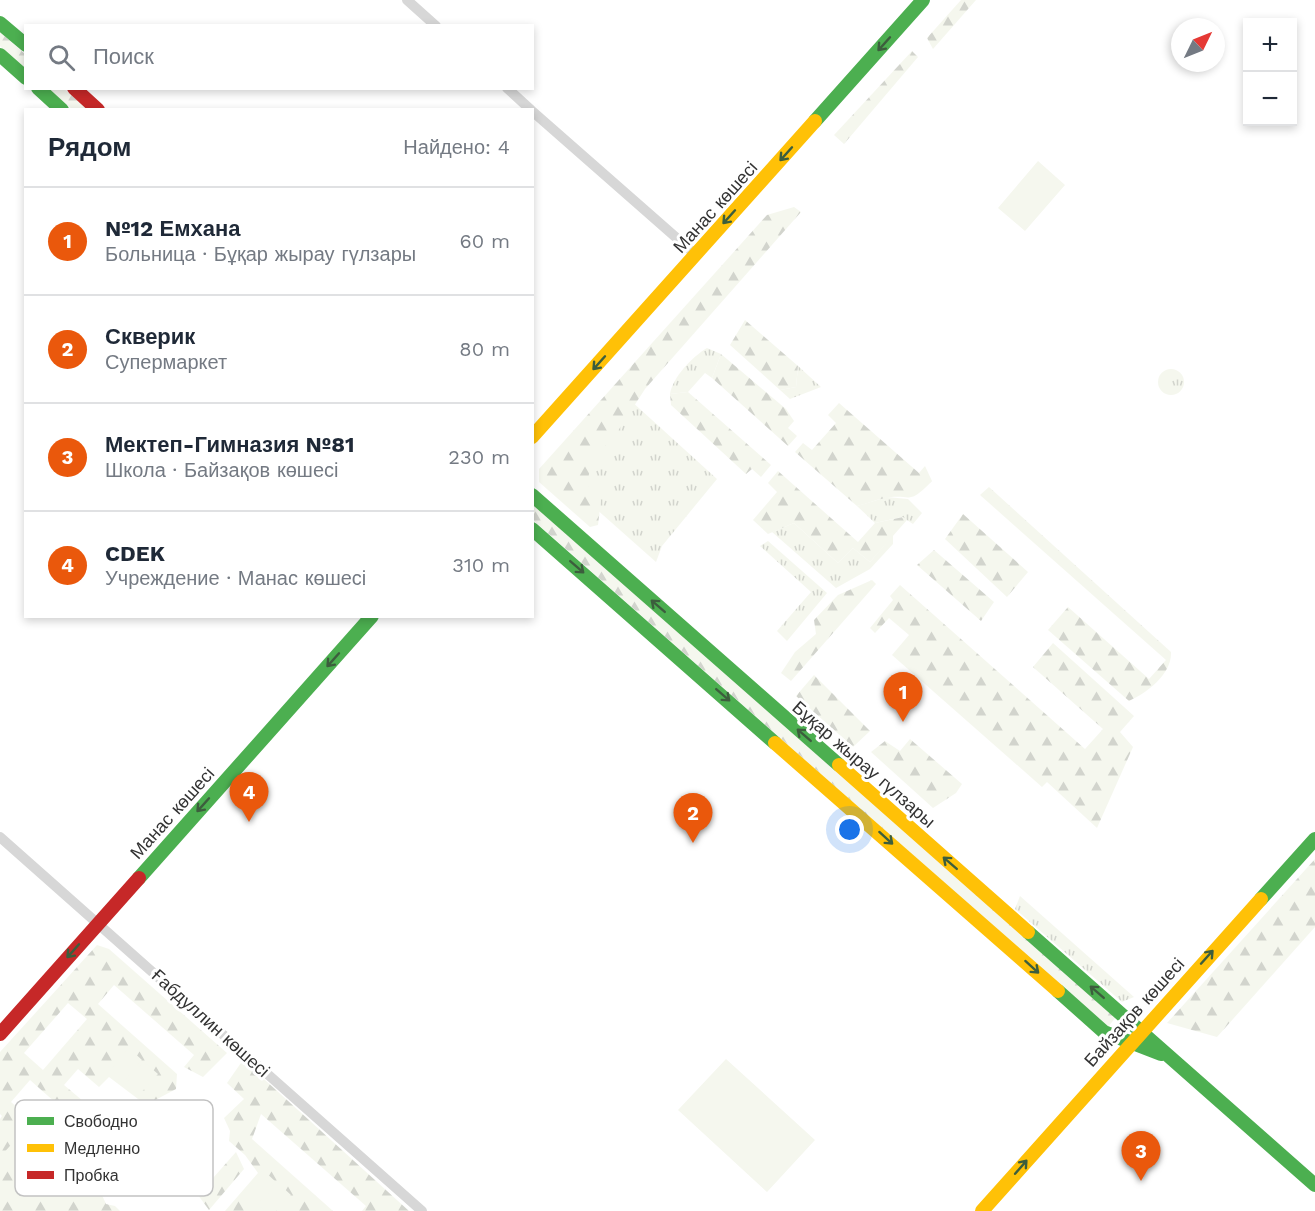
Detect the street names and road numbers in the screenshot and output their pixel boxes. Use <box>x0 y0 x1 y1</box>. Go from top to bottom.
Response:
street label: Манас көшесі <box>669 157 761 257</box>
street label: Бұқар жырау гүлзары <box>788 696 940 832</box>
street label: Манас көшесі <box>126 763 218 863</box>
street label: Байзақов көшесі <box>1080 953 1188 1071</box>
street label: Ғабдуллин көшесі <box>147 964 274 1081</box>

